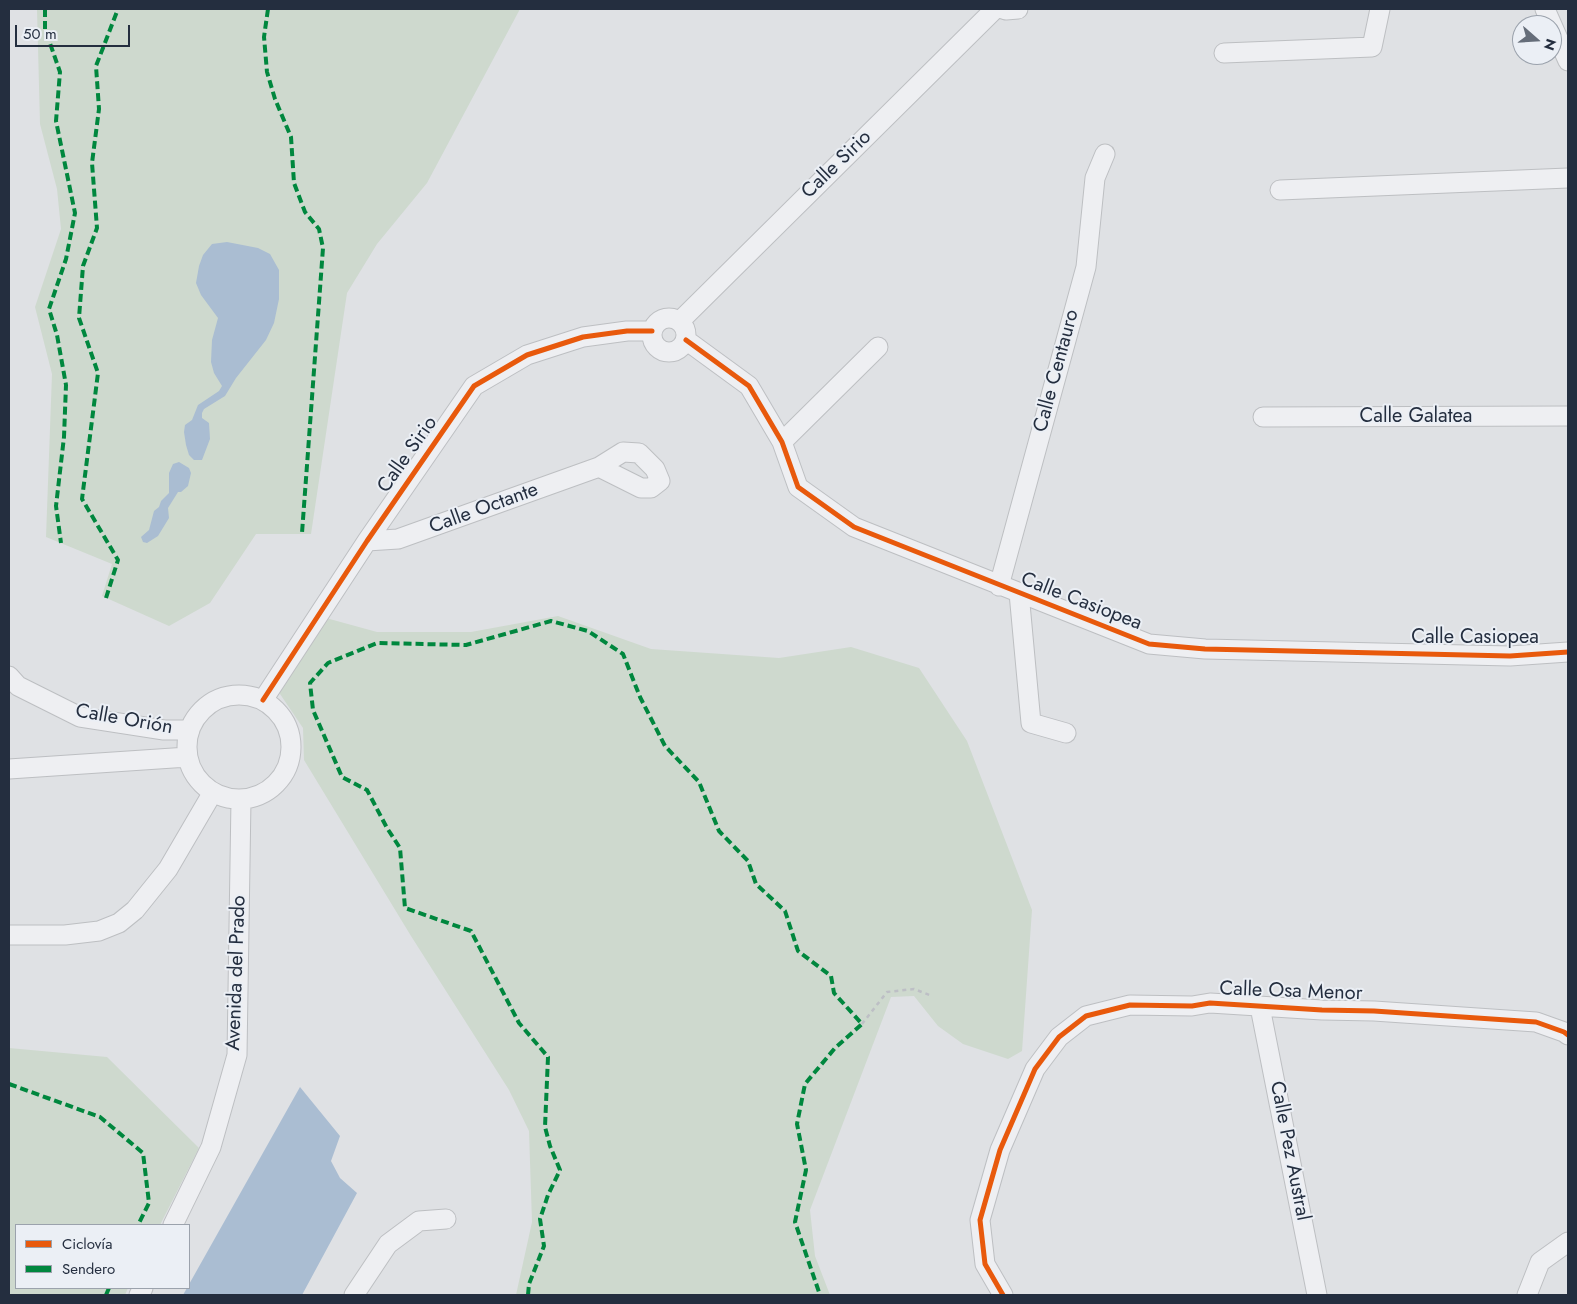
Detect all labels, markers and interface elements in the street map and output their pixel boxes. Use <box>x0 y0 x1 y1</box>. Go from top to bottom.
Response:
scale bar <box>18 15 132 47</box>
north arrow <box>1512 15 1562 65</box>
text: 50 m <box>23 23 57 45</box>
text: N <box>1539 36 1562 53</box>
street label: Calle Sirio <box>797 126 877 204</box>
street label: Calle Centauro <box>1029 307 1085 435</box>
street label: Calle Galatea <box>1360 405 1472 429</box>
street label: Calle Sirio <box>373 412 443 498</box>
street label: Calle Octante <box>426 478 542 540</box>
street label: Calle Casiopea <box>1017 568 1145 636</box>
street label: Calle Casiopea <box>1411 626 1539 650</box>
street label: Calle Orión <box>74 700 174 740</box>
street label: Avenida del Prado <box>222 895 252 1051</box>
street label: Calle Osa Menor <box>1219 978 1363 1006</box>
street label: Calle Pez Austral <box>1264 1079 1314 1223</box>
legend <box>15 1224 190 1289</box>
text: Ciclovía <box>62 1233 112 1255</box>
text: Sendero <box>62 1258 115 1280</box>

